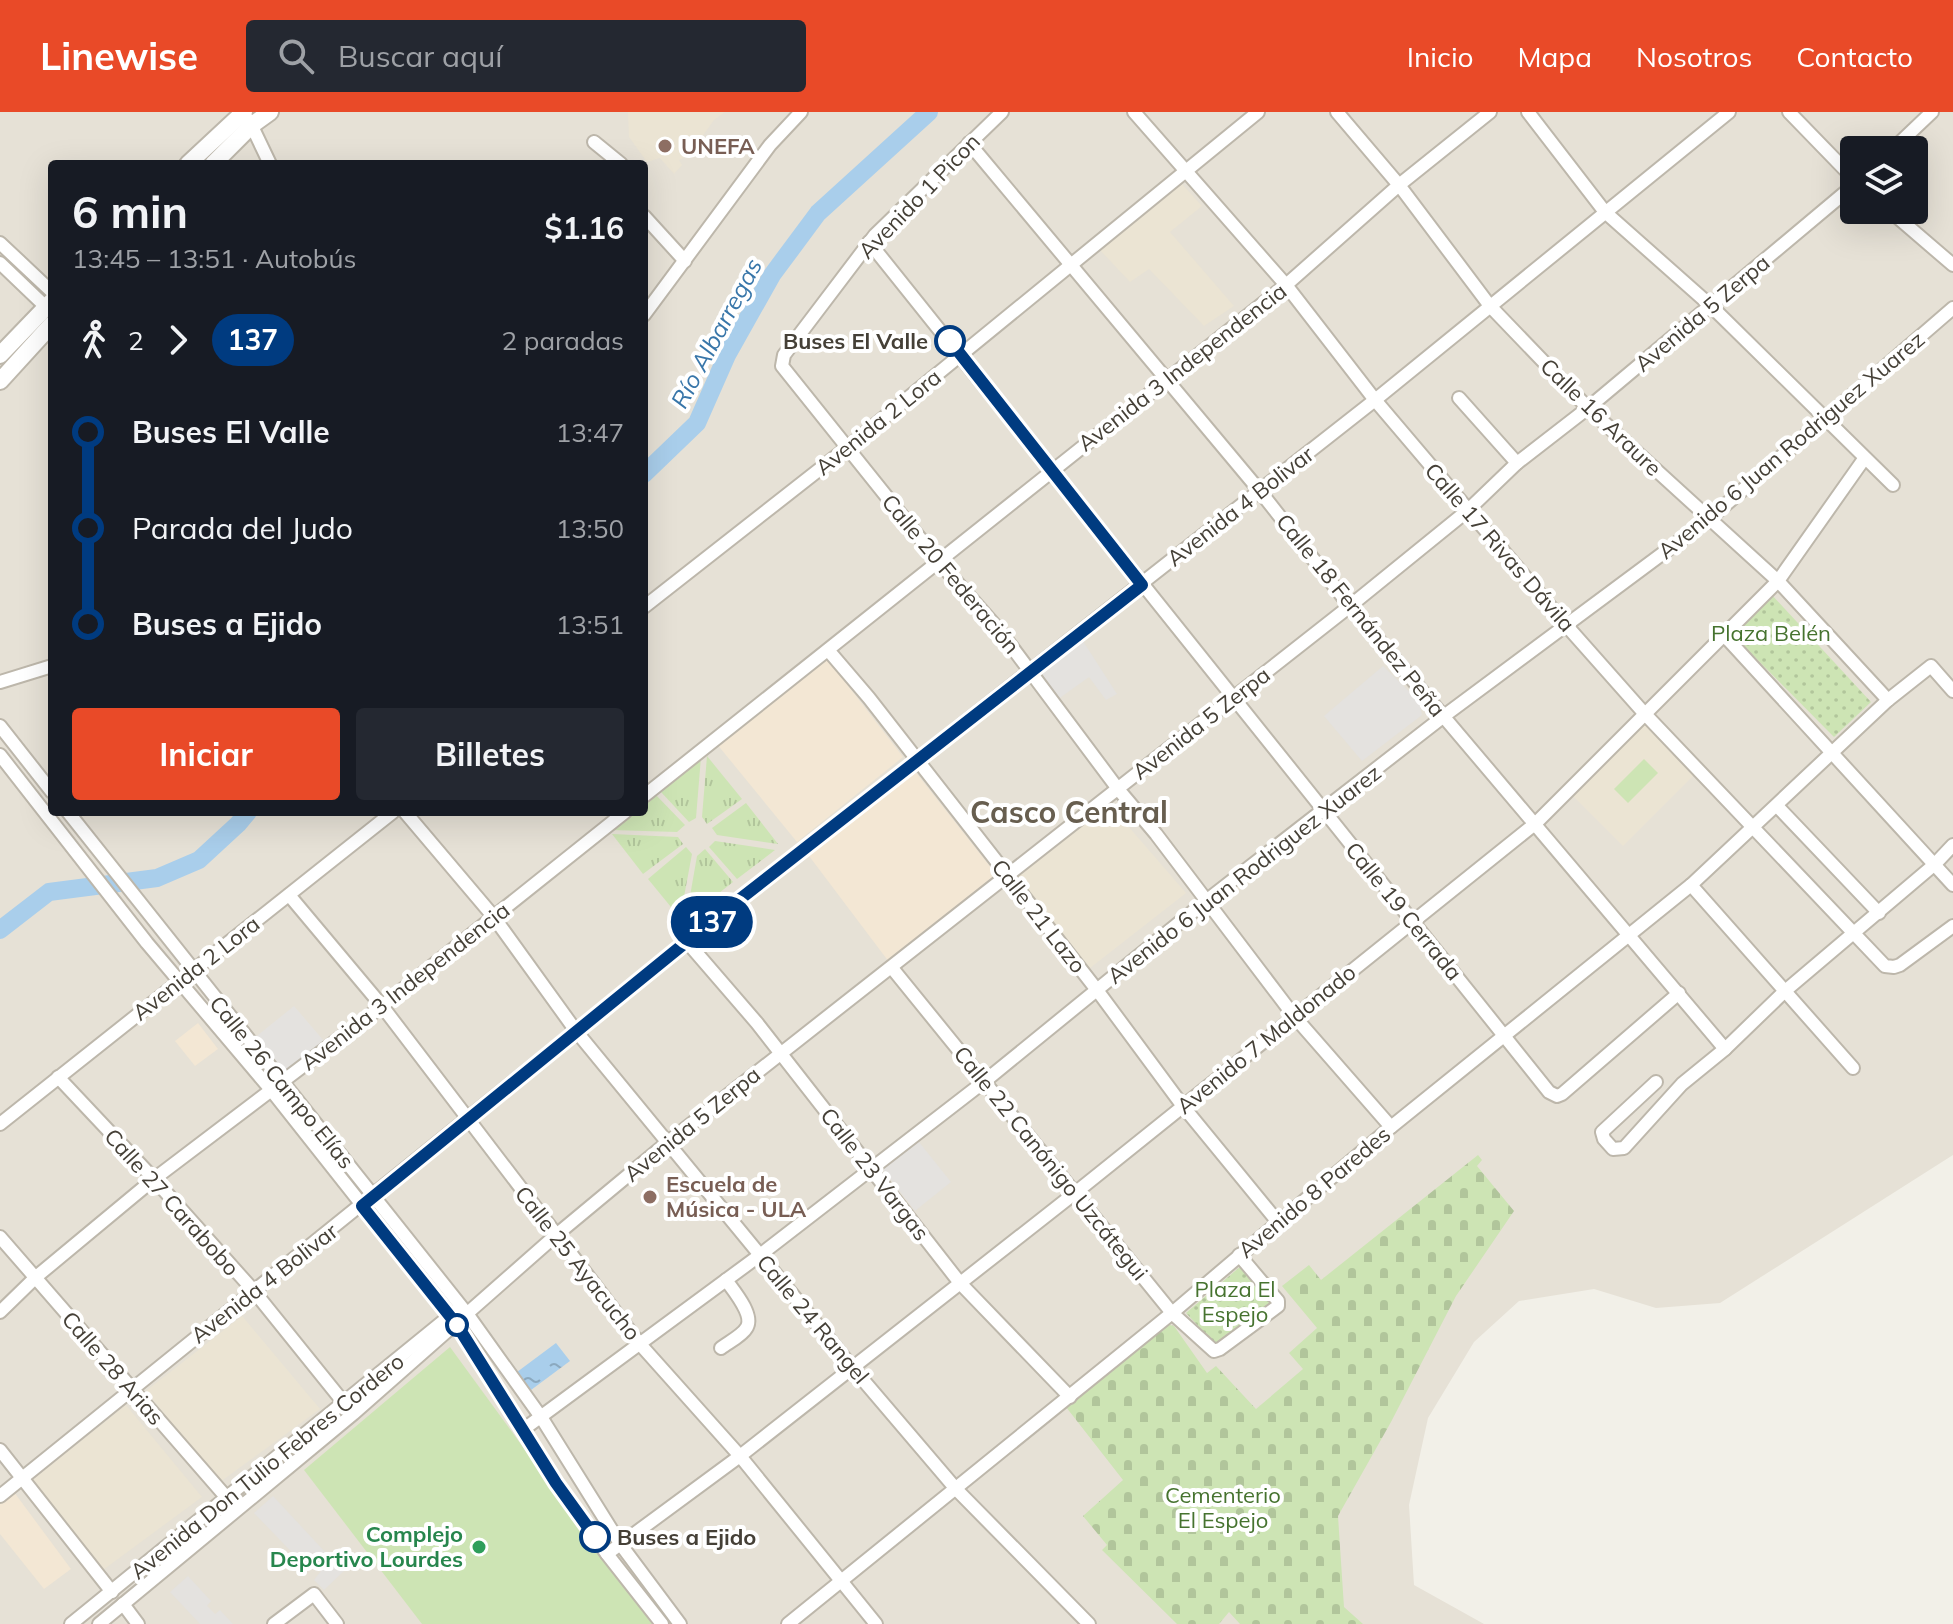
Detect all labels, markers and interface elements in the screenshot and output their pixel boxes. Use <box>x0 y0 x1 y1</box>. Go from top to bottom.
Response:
search box <box>246 20 806 92</box>
text: Linewise <box>40 32 198 80</box>
icon: search <box>274 34 318 78</box>
text: Buscar aquí <box>338 37 502 75</box>
text: Inicio <box>1407 39 1474 74</box>
text: Mapa <box>1518 39 1592 74</box>
text: Nosotros <box>1636 39 1752 74</box>
text: Contacto <box>1796 39 1913 74</box>
street label: Avenido 1 Picon <box>852 128 986 264</box>
place label: UNEFA <box>681 132 755 160</box>
map controls <box>1840 136 1928 224</box>
button: layers <box>1840 136 1928 224</box>
marker: UNEFA <box>656 137 674 155</box>
text: 6 min <box>72 184 188 239</box>
text: $1.16 <box>545 209 624 247</box>
text: 13:45 – 13:51 · Autobús <box>72 242 356 275</box>
street label: Avenida 5 Zerpa <box>1629 248 1775 378</box>
water label: Río Albarregas <box>664 253 768 413</box>
street label: Avenida 3 Independencia <box>1072 277 1292 457</box>
icon: walk <box>72 318 116 362</box>
icon: forward <box>156 318 200 362</box>
text: 137 <box>228 322 278 357</box>
text: 2 <box>128 324 144 357</box>
text: 2 paradas <box>501 324 624 357</box>
street label: Avenido 6 Juan Rodriguez Xuarez <box>1652 325 1930 565</box>
marker: Buses El Valle <box>935 326 965 356</box>
place label: Buses El Valle <box>783 327 928 355</box>
street label: Calle 16 Araure <box>1534 352 1668 482</box>
street label: Avenida 2 Lora <box>809 363 947 481</box>
text: Buses El Valle <box>132 413 330 451</box>
text: 13:47 <box>556 416 624 449</box>
street label: Avenida 4 Bolivar <box>1161 440 1319 572</box>
street label: Calle 17 Rivas Dávila <box>1419 457 1581 637</box>
street label: Calle 20 Federación <box>876 488 1026 660</box>
street label: Calle 18 Fernández Peña <box>1270 508 1452 722</box>
text: Parada del Judo <box>132 509 353 547</box>
text: 13:50 <box>556 512 624 545</box>
text: Buses a Ejido <box>132 605 322 643</box>
text: 13:51 <box>556 608 624 641</box>
park label: Plaza Belén <box>1711 619 1831 647</box>
street label: Avenida 5 Zerpa <box>1126 660 1276 786</box>
button: Iniciar <box>72 708 340 800</box>
button: Billetes <box>356 708 624 800</box>
street label: Avenido 6 Juan Rodriguez Xuarez <box>1101 758 1387 990</box>
district label: Casco Central <box>970 793 1168 831</box>
street label: Calle 19 Cerrada <box>1340 836 1468 986</box>
street label: Calle 21 Lazo <box>986 853 1092 979</box>
street label: Avenida 3 Independencia <box>295 896 515 1076</box>
line badge: 137 <box>666 896 758 948</box>
text: 137 <box>687 904 737 939</box>
street label: Avenida 2 Lora <box>127 910 265 1026</box>
street label: Avenido 7 Maldonado <box>1171 958 1361 1120</box>
street label: Calle 26 Campo Elías <box>204 990 360 1174</box>
street label: Calle 22 Canónigo Uzcátegui <box>948 1040 1154 1286</box>
street label: Avenida 5 Zerpa <box>618 1060 766 1188</box>
street label: Calle 23 Vargas <box>814 1102 936 1246</box>
street label: Avenido 8 Paredes <box>1232 1120 1396 1264</box>
street label: Calle 27 Carabobo <box>98 1123 246 1281</box>
place label: Escuela de Música - ULA <box>666 1170 807 1223</box>
street label: Calle 25 Ayacucho <box>509 1180 647 1346</box>
marker: Escuela de Música - ULA <box>641 1188 659 1206</box>
street label: Avenida 4 Bolivar <box>185 1217 343 1349</box>
street label: Calle 24 Rangel <box>751 1249 875 1389</box>
park label: Plaza El Espejo <box>1194 1275 1276 1328</box>
street label: Calle 28 Arias <box>56 1305 170 1431</box>
unlabelled marker <box>446 1314 468 1336</box>
street label: Avenida Don Tulio Febres Cordero <box>125 1347 409 1585</box>
park label: Cementerio El Espejo <box>1165 1481 1281 1534</box>
place label: Complejo Deportivo Lourdes <box>270 1520 463 1573</box>
marker: Buses a Ejido <box>580 1522 610 1552</box>
place label: Buses a Ejido <box>617 1523 756 1551</box>
marker: Complejo Deportivo Lourdes <box>470 1538 488 1556</box>

